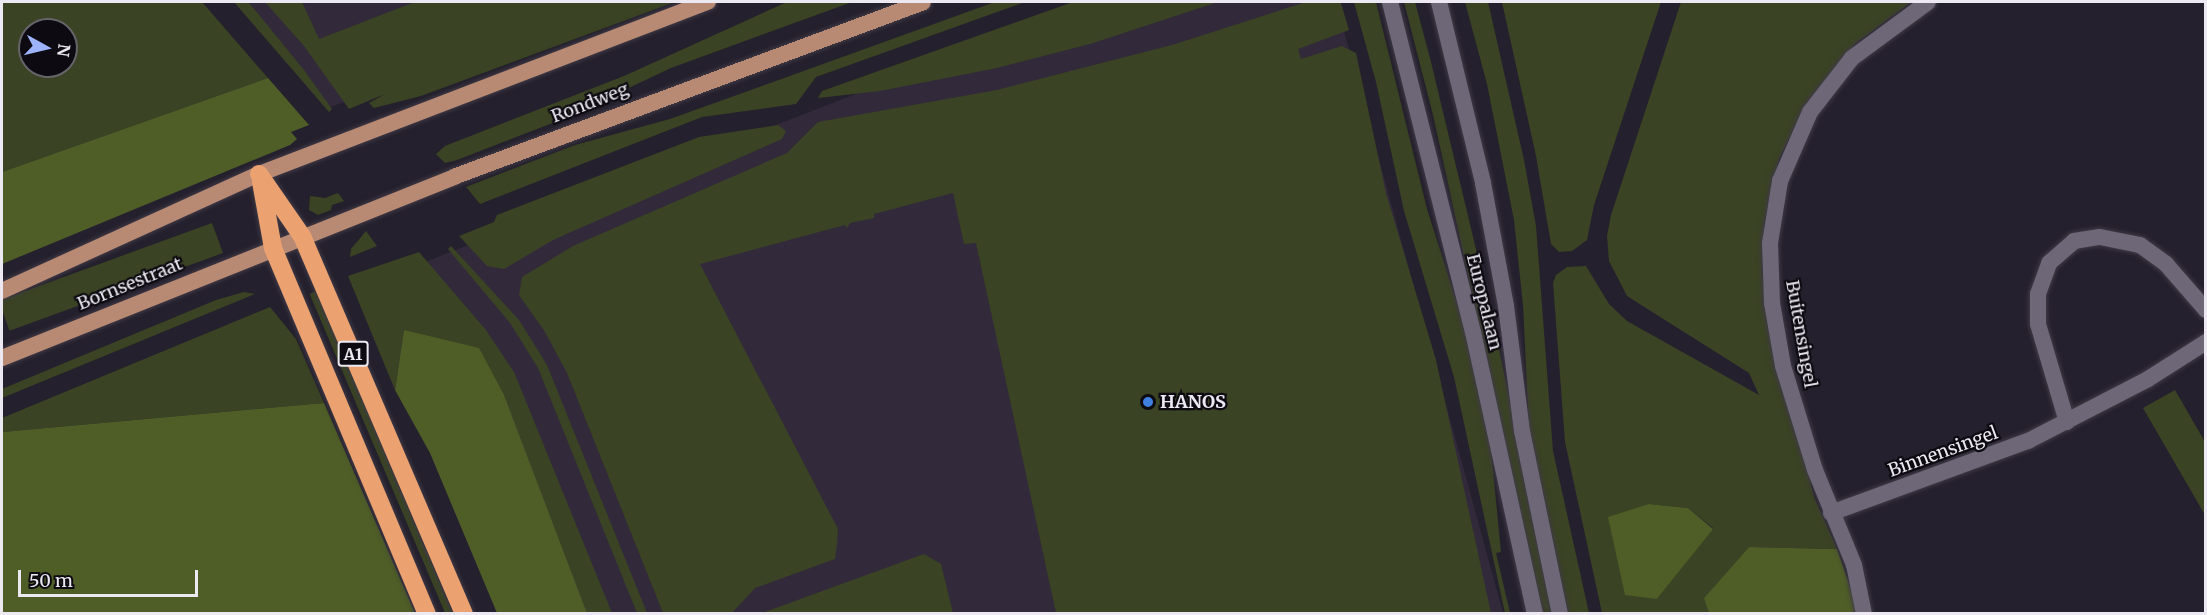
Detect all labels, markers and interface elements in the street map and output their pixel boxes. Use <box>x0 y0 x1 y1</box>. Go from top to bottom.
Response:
north arrow <box>18 18 78 78</box>
text: N <box>53 43 75 58</box>
street label: Rondweg <box>548 78 632 128</box>
street label: Europalaan <box>1462 252 1506 352</box>
street label: Bornsestraat <box>74 253 186 315</box>
street label: Buitensingel <box>1781 279 1821 389</box>
road number: A1 <box>336 341 370 367</box>
place label: HANOS <box>1160 391 1226 413</box>
marker: HANOS <box>1141 395 1155 409</box>
street label: Binnensingel <box>1885 422 2001 482</box>
scale bar <box>21 558 201 596</box>
text: 50 m <box>29 569 73 592</box>

